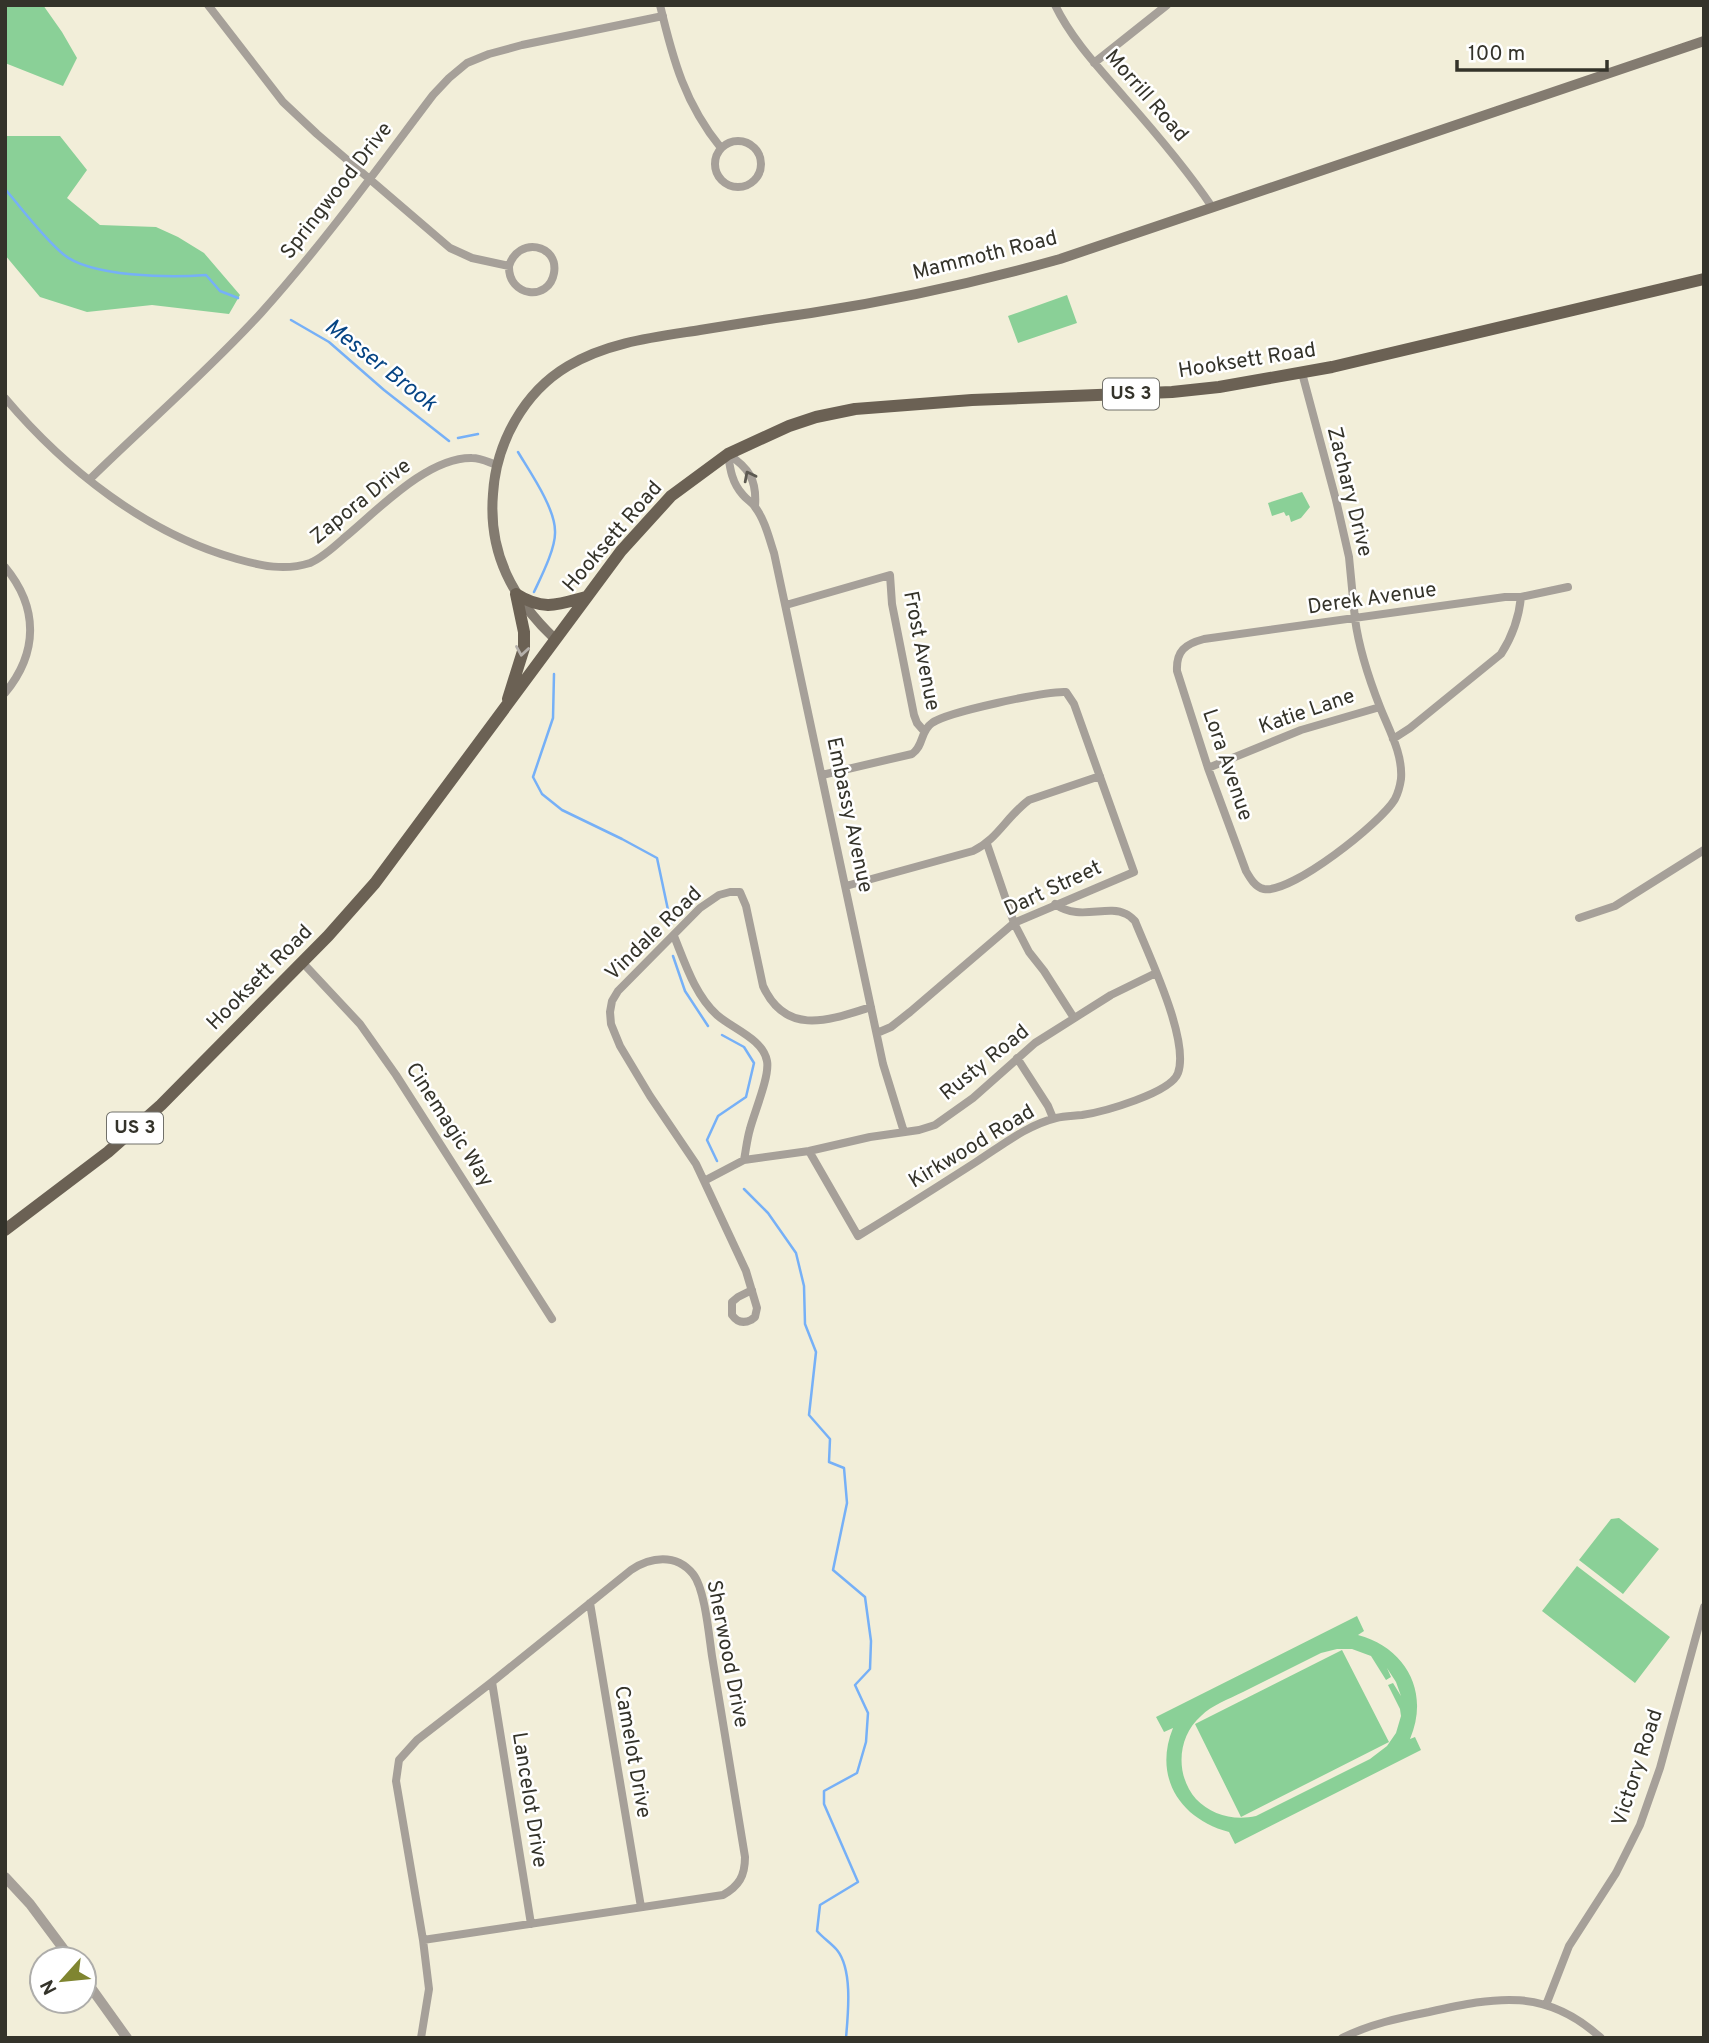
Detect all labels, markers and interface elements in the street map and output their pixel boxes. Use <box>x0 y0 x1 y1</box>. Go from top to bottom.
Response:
scale bar <box>1457 28 1608 72</box>
text: 100 m <box>1468 41 1525 68</box>
street label: Morrill Road <box>1098 44 1194 148</box>
street label: Springwood Drive <box>275 117 399 265</box>
street label: Mammoth Road <box>910 225 1060 287</box>
water label: Messer Brook <box>318 313 442 419</box>
street label: Hooksett Road <box>1176 337 1318 385</box>
road number: US 3 <box>1103 378 1159 410</box>
street label: Zachary Drive <box>1320 424 1378 560</box>
street label: Zapora Drive <box>305 453 417 551</box>
one-way arrow <box>744 471 758 483</box>
street label: Hooksett Road <box>557 476 669 598</box>
street label: Derek Avenue <box>1306 577 1438 621</box>
street label: Frost Avenue <box>896 589 946 713</box>
one-way arrow <box>515 645 530 657</box>
street label: Katie Lane <box>1255 683 1359 741</box>
street label: Lora Avenue <box>1195 706 1259 824</box>
street label: Embassy Avenue <box>819 735 879 895</box>
street label: Dart Street <box>1000 855 1106 923</box>
street label: Vindale Road <box>600 881 708 987</box>
street label: Hooksett Road <box>201 919 319 1037</box>
street label: Rusty Road <box>935 1019 1035 1107</box>
street label: Cinemagic Way <box>399 1058 499 1192</box>
street label: Kirkwood Road <box>904 1099 1040 1195</box>
road number: US 3 <box>107 1112 163 1144</box>
street label: Sherwood Drive <box>699 1578 755 1730</box>
street label: Camelot Drive <box>607 1684 657 1820</box>
street label: Victory Road <box>1606 1706 1670 1830</box>
street label: Lancelot Drive <box>505 1730 553 1870</box>
north arrow <box>28 1945 98 2015</box>
text: N <box>36 1975 63 1998</box>

